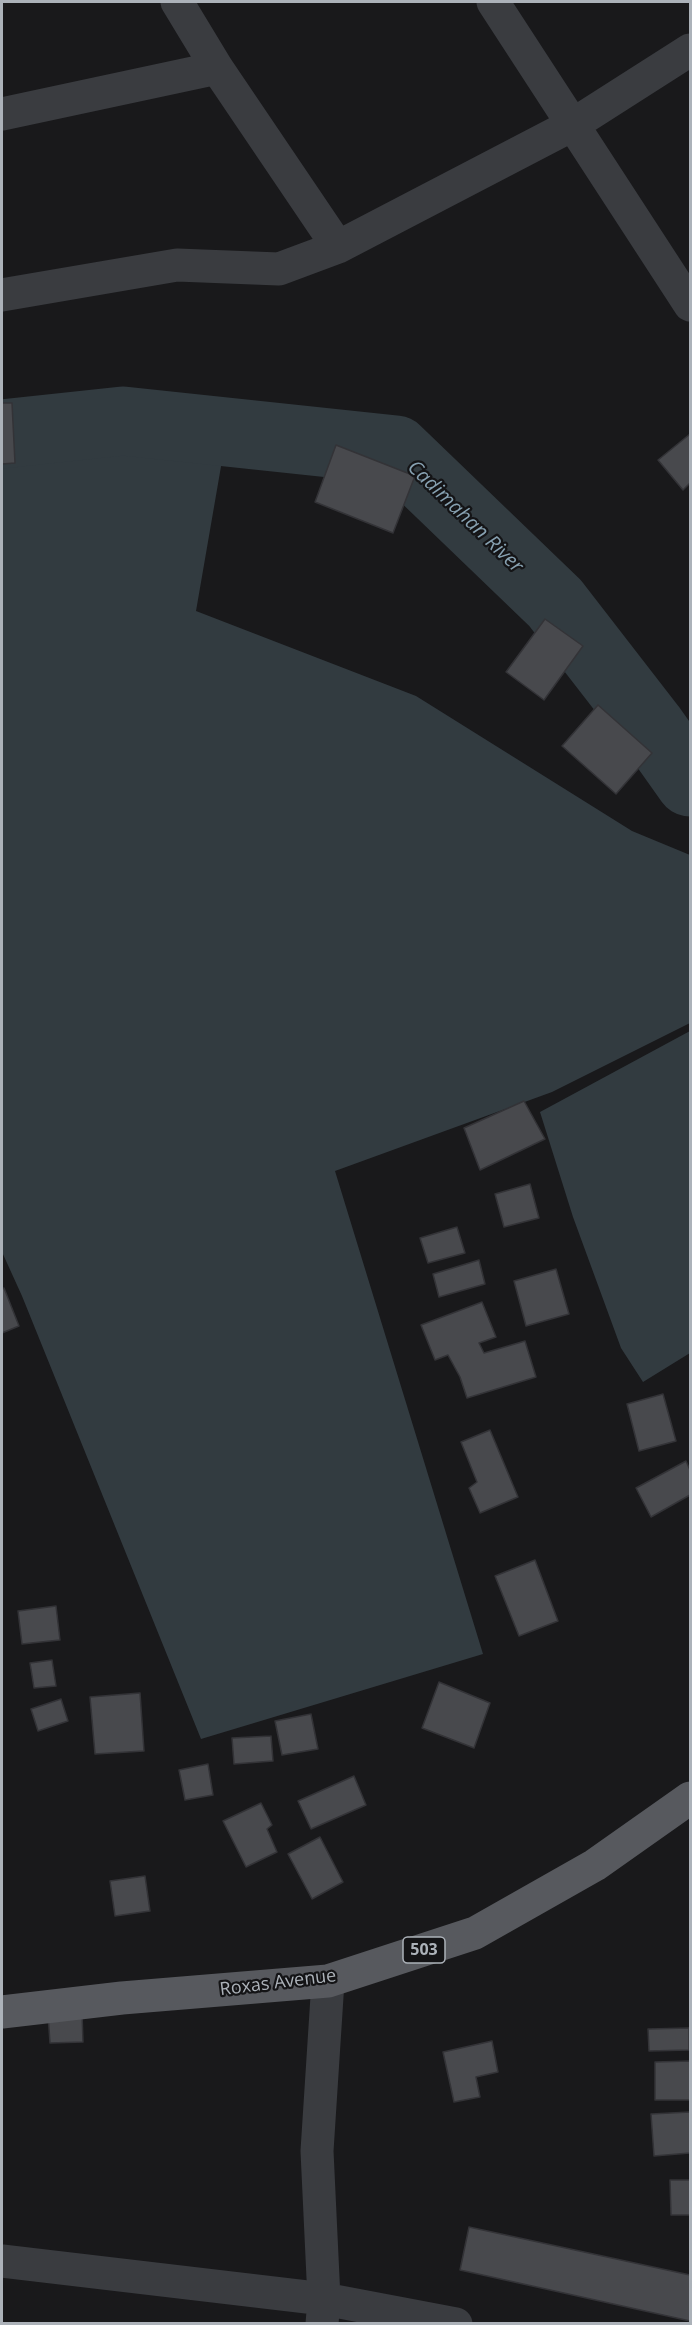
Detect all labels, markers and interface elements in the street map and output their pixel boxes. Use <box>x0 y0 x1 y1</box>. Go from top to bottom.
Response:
water label: Cadimahan River <box>402 456 528 578</box>
road number: 503 <box>403 1937 445 1963</box>
street label: Roxas Avenue <box>218 1965 338 2001</box>

